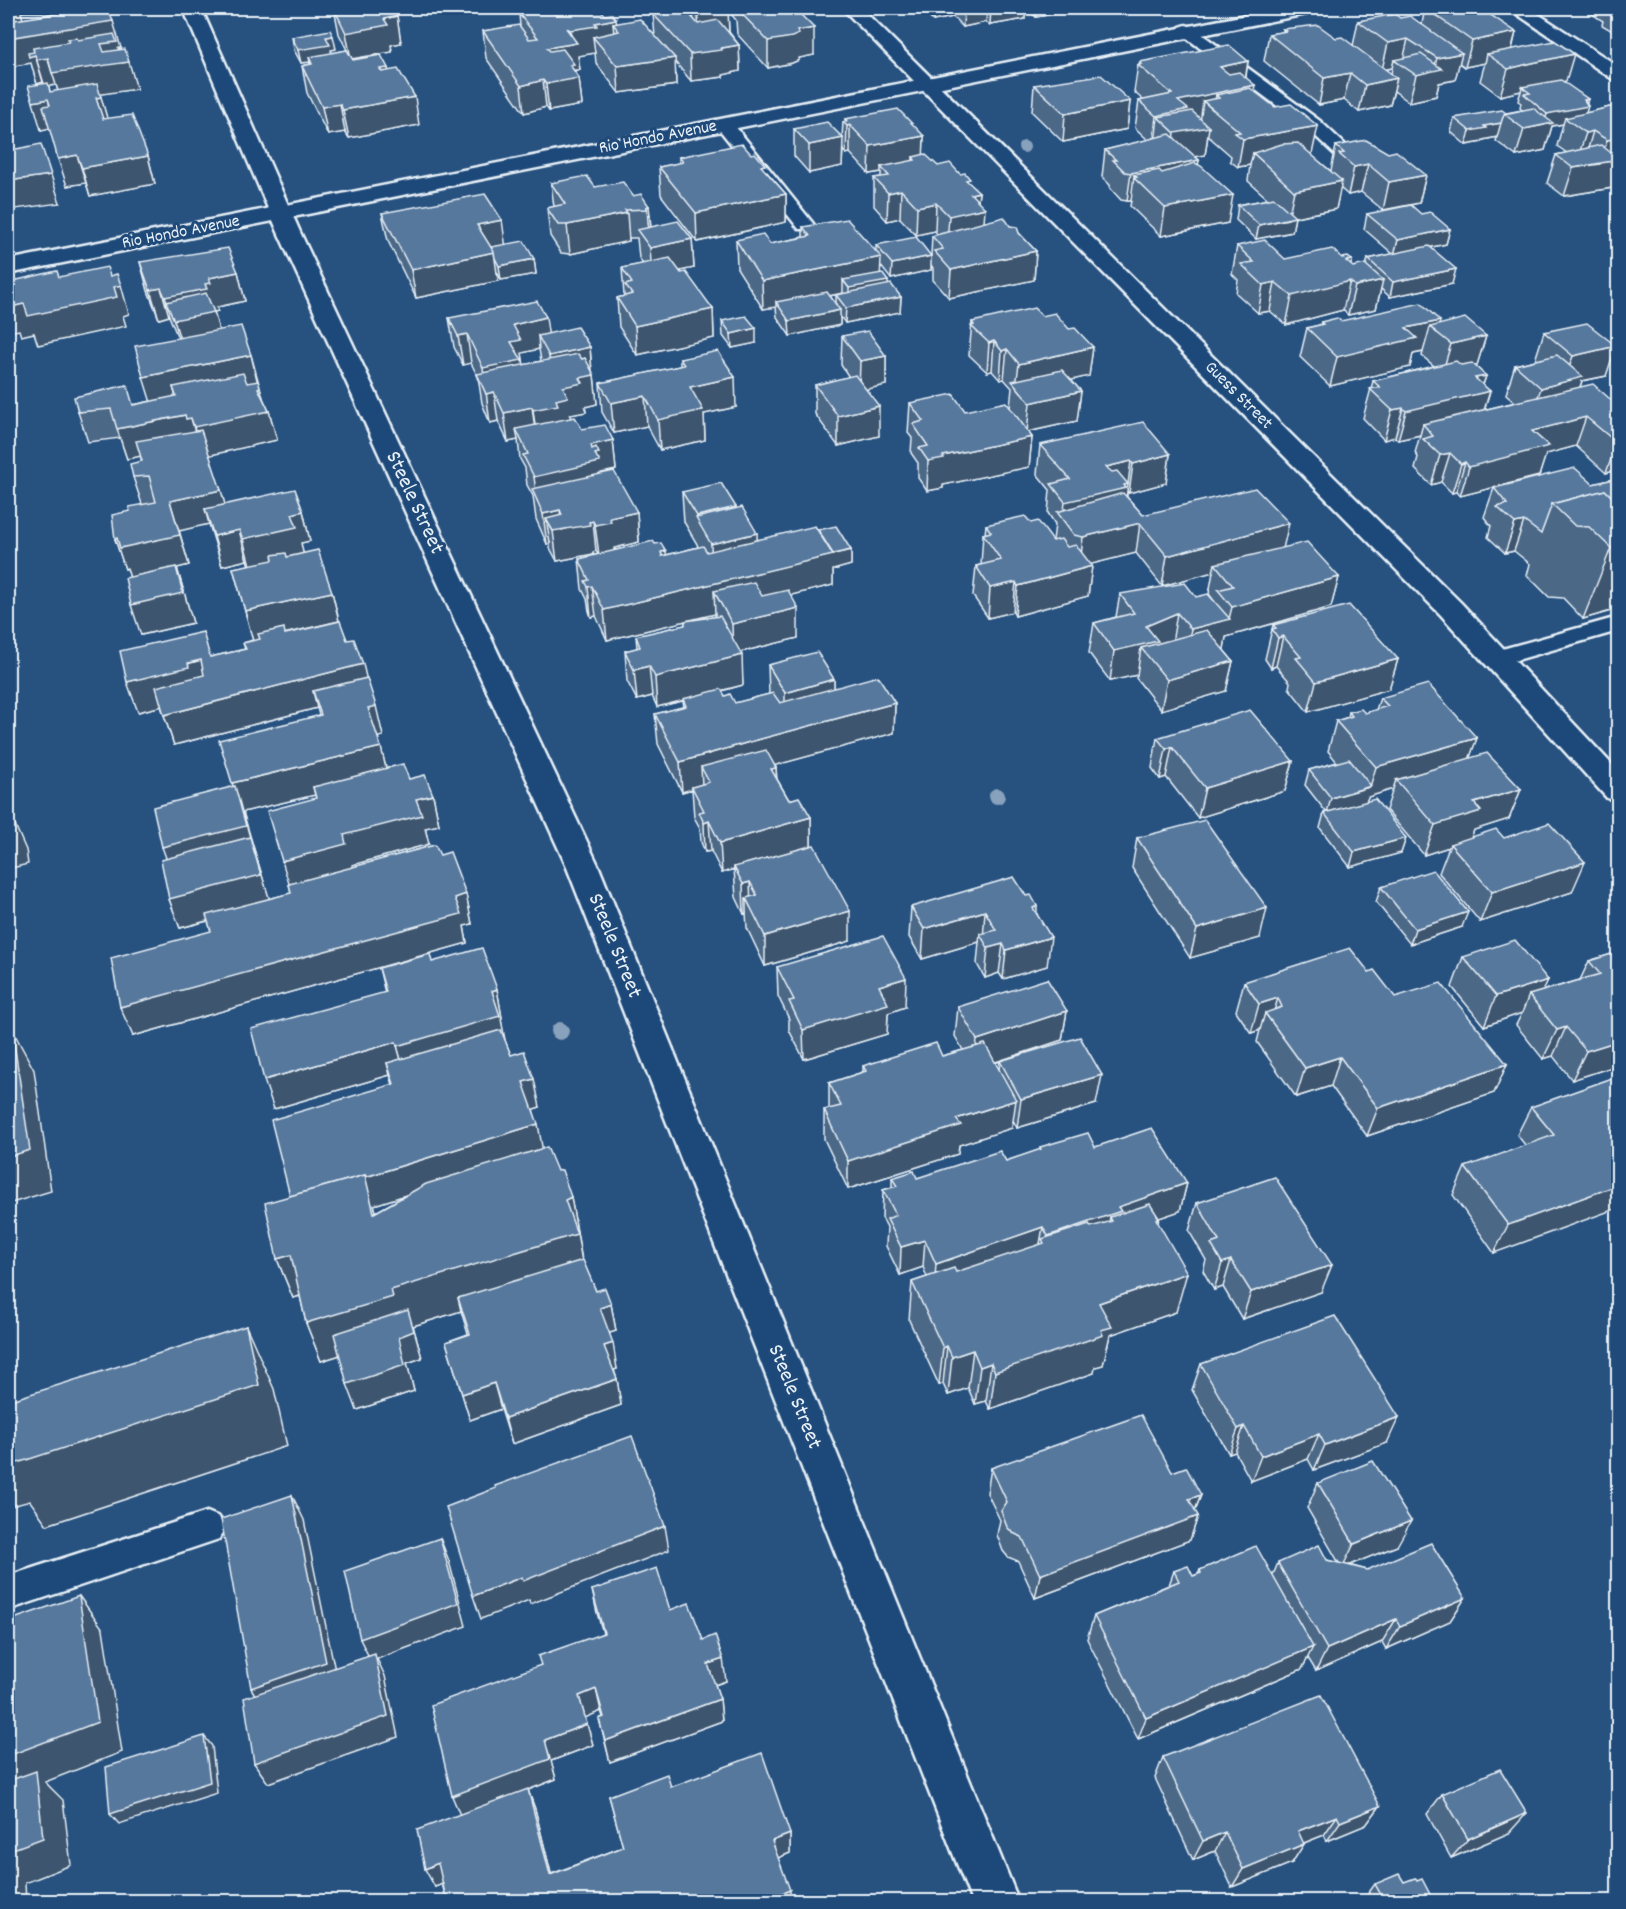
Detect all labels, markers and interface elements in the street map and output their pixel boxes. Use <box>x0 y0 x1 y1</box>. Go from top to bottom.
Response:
street label: Rio Hondo Avenue <box>597 114 719 162</box>
street label: Rio Hondo Avenue <box>120 209 242 257</box>
street label: Guess Street <box>1198 356 1278 436</box>
street label: Steele Street <box>377 446 451 560</box>
street label: Steele Street <box>579 889 649 1003</box>
street label: Steele Street <box>759 1340 829 1454</box>

